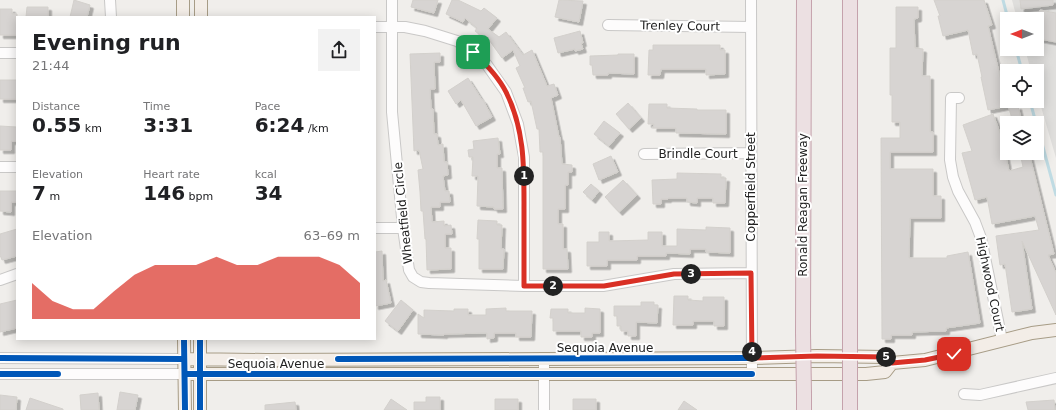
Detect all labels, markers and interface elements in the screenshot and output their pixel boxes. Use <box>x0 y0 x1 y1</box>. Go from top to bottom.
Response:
north arrow <box>1000 12 1044 56</box>
map controls <box>1000 12 1044 160</box>
street label: Trenley Court <box>639 18 720 34</box>
button: share <box>318 29 360 71</box>
text: Evening run <box>32 30 181 55</box>
pin <box>456 35 490 69</box>
icon: arrive <box>462 41 484 63</box>
text: 21:44 <box>32 58 69 73</box>
button: locate <box>1000 64 1044 108</box>
text: Distance <box>32 100 80 113</box>
text: Time <box>143 100 170 113</box>
text: Pace <box>255 100 280 113</box>
text: 0.55 <box>32 113 81 137</box>
text: 3:31 <box>143 113 193 137</box>
text: 6:24 <box>255 113 304 137</box>
button: layers <box>1000 116 1044 160</box>
text: km <box>81 122 102 135</box>
text: /km <box>304 122 329 135</box>
street label: Copperfield Street <box>744 132 758 242</box>
street label: Ronald Reagan Freeway <box>796 133 810 277</box>
street label: Brindle Court <box>658 147 738 161</box>
street label: Wheatfield Circle <box>391 161 415 265</box>
pin: 1 <box>514 166 534 186</box>
text: Elevation <box>32 168 83 181</box>
text: Heart rate <box>143 168 200 181</box>
text: kcal <box>255 168 277 181</box>
text: 1 <box>520 169 528 182</box>
text: 7 <box>32 181 46 205</box>
text: 146 <box>143 181 185 205</box>
text: 34 <box>255 181 283 205</box>
text: m <box>46 190 60 203</box>
text: bpm <box>185 190 213 203</box>
text: Elevation <box>32 228 92 243</box>
text: 63–69 m <box>304 228 360 243</box>
street label: Highwood Court <box>973 235 1007 333</box>
pin: 3 <box>681 264 701 284</box>
text: 3 <box>687 267 695 280</box>
pin: 2 <box>543 276 563 296</box>
text: 2 <box>549 279 557 292</box>
pin <box>937 337 971 371</box>
street label: Sequoia Avenue <box>557 341 653 355</box>
pin: 4 <box>742 342 762 362</box>
icon: check <box>943 343 965 365</box>
text: 4 <box>748 345 756 358</box>
pin: 5 <box>876 347 896 367</box>
text: 5 <box>882 350 890 363</box>
street label: Sequoia Avenue <box>228 357 324 371</box>

